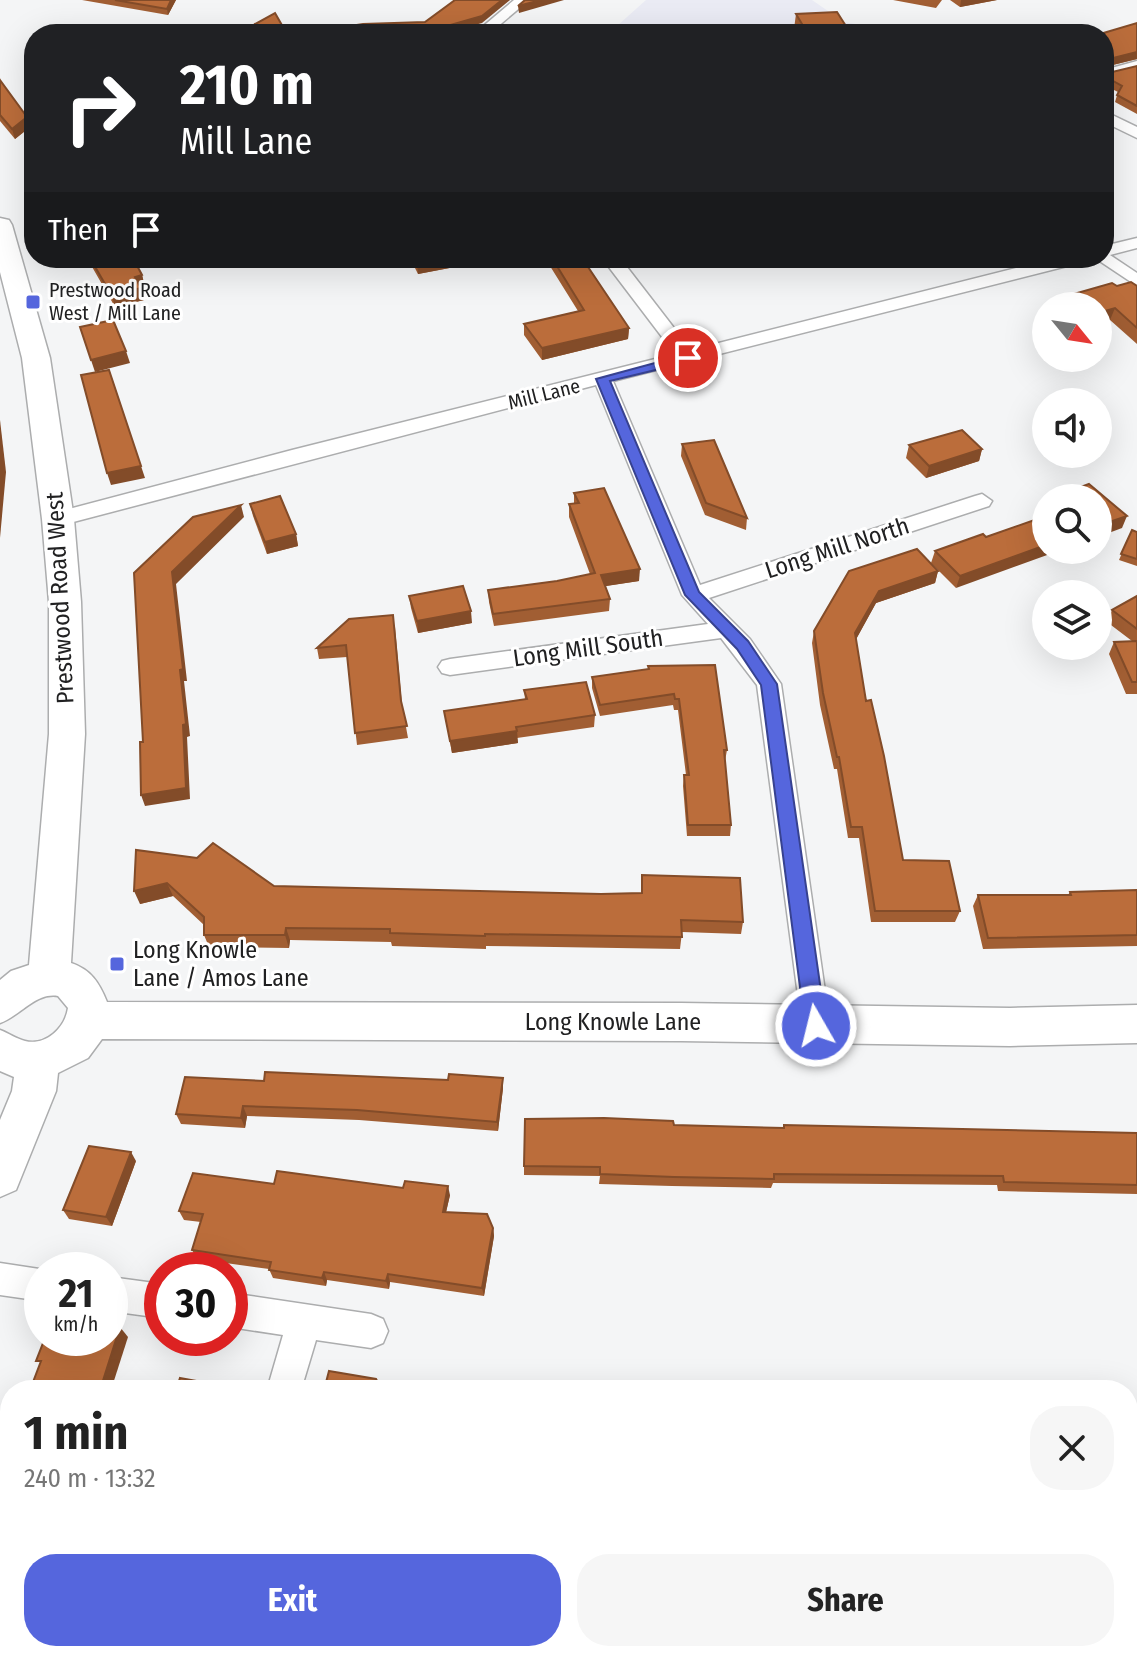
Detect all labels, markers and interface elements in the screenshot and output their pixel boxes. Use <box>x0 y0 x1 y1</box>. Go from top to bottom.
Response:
text: 210 m <box>180 52 314 119</box>
icon: right <box>48 56 152 160</box>
text: Mill Lane <box>180 120 312 164</box>
icon: arrive <box>124 208 168 252</box>
text: Then <box>48 212 108 248</box>
place label: Prestwood Road West / Mill Lane <box>49 278 181 325</box>
north arrow <box>1032 292 1112 372</box>
map controls <box>1032 292 1112 660</box>
marker: Prestwood Road West / Mill Lane <box>24 293 42 311</box>
pin <box>654 324 722 392</box>
icon: arrive <box>666 336 710 380</box>
street label: Mill Lane <box>505 373 583 415</box>
button: sound <box>1032 388 1112 468</box>
button: search <box>1032 484 1112 564</box>
street label: Prestwood Road West <box>40 491 80 705</box>
street label: Long Mill North <box>761 512 913 584</box>
button: layers <box>1032 580 1112 660</box>
street label: Long Mill South <box>511 624 665 672</box>
place label: Long Knowle Lane / Amos Lane <box>133 936 309 992</box>
marker: Long Knowle Lane / Amos Lane <box>108 955 126 973</box>
position arrow <box>774 984 858 1068</box>
street label: Long Knowle Lane <box>525 1008 701 1036</box>
speed limit sign: 30 <box>144 1252 248 1356</box>
text: 21 <box>59 1270 93 1318</box>
text: km/h <box>54 1312 98 1336</box>
text: 1 min <box>24 1404 129 1462</box>
button: close <box>1030 1406 1114 1490</box>
text: 240 m · 13:32 <box>24 1463 156 1494</box>
button: Exit <box>24 1554 561 1646</box>
button: Share <box>577 1554 1114 1646</box>

